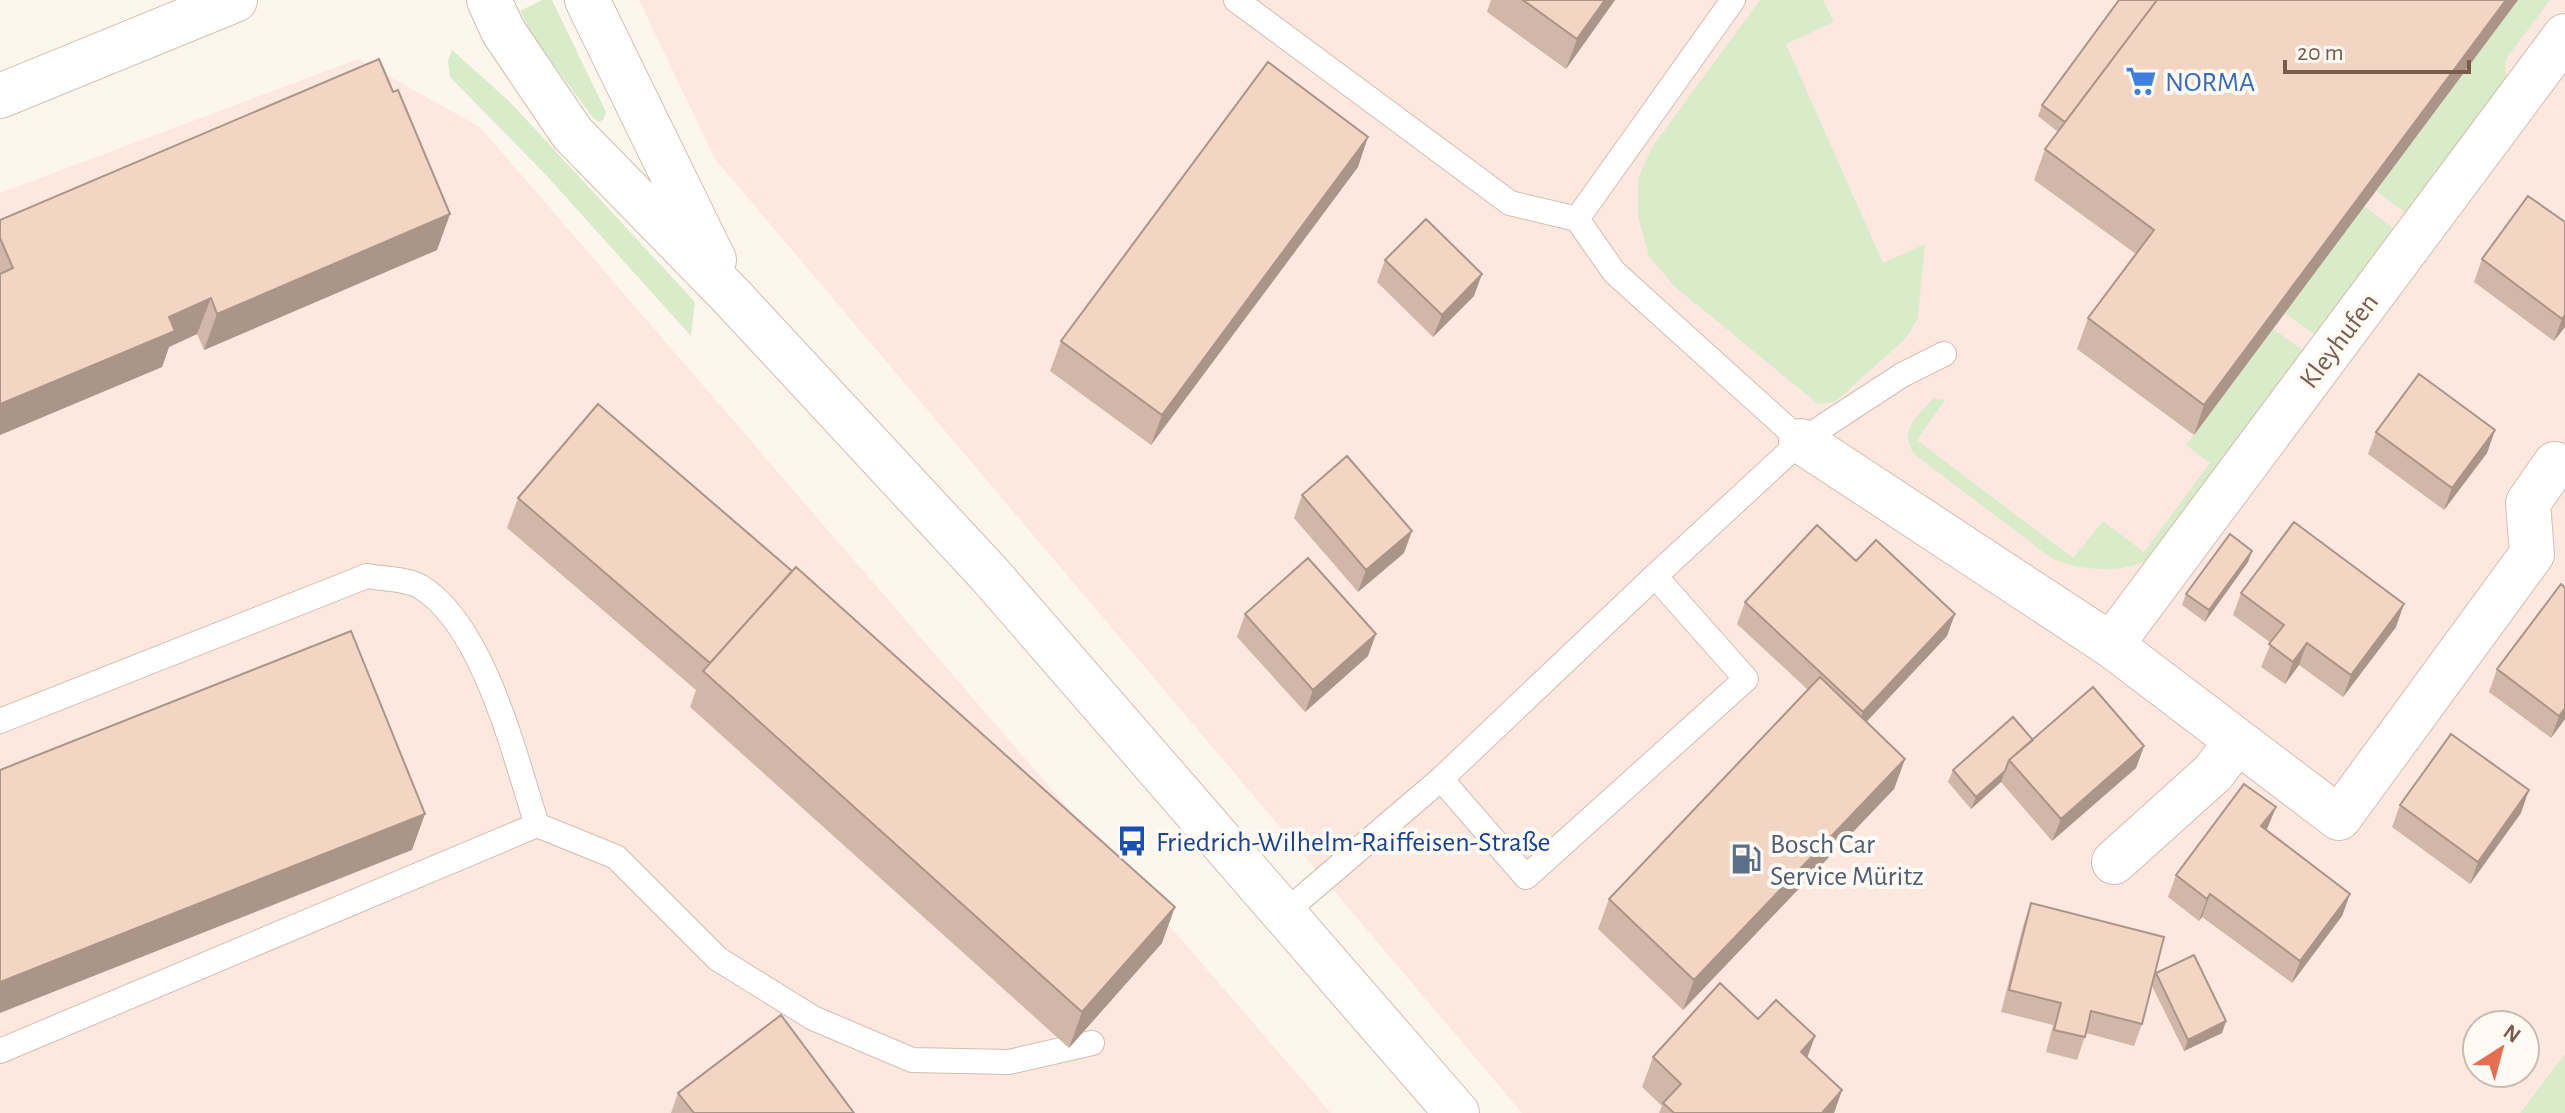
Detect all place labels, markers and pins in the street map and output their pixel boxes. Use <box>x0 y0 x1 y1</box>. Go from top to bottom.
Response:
supermarket icon: NORMA <box>2124 64 2158 98</box>
place label: NORMA <box>2165 69 2255 97</box>
bus stop icon: Friedrich-Wilhelm-Raiffeisen-Straße <box>1115 824 1149 858</box>
place label: Friedrich-Wilhelm-Raiffeisen-Straße <box>1156 829 1550 857</box>
place label: Bosch Car Service Müritz <box>1770 831 1924 891</box>
fuel station icon: Bosch Car Service Müritz <box>1729 842 1763 876</box>

